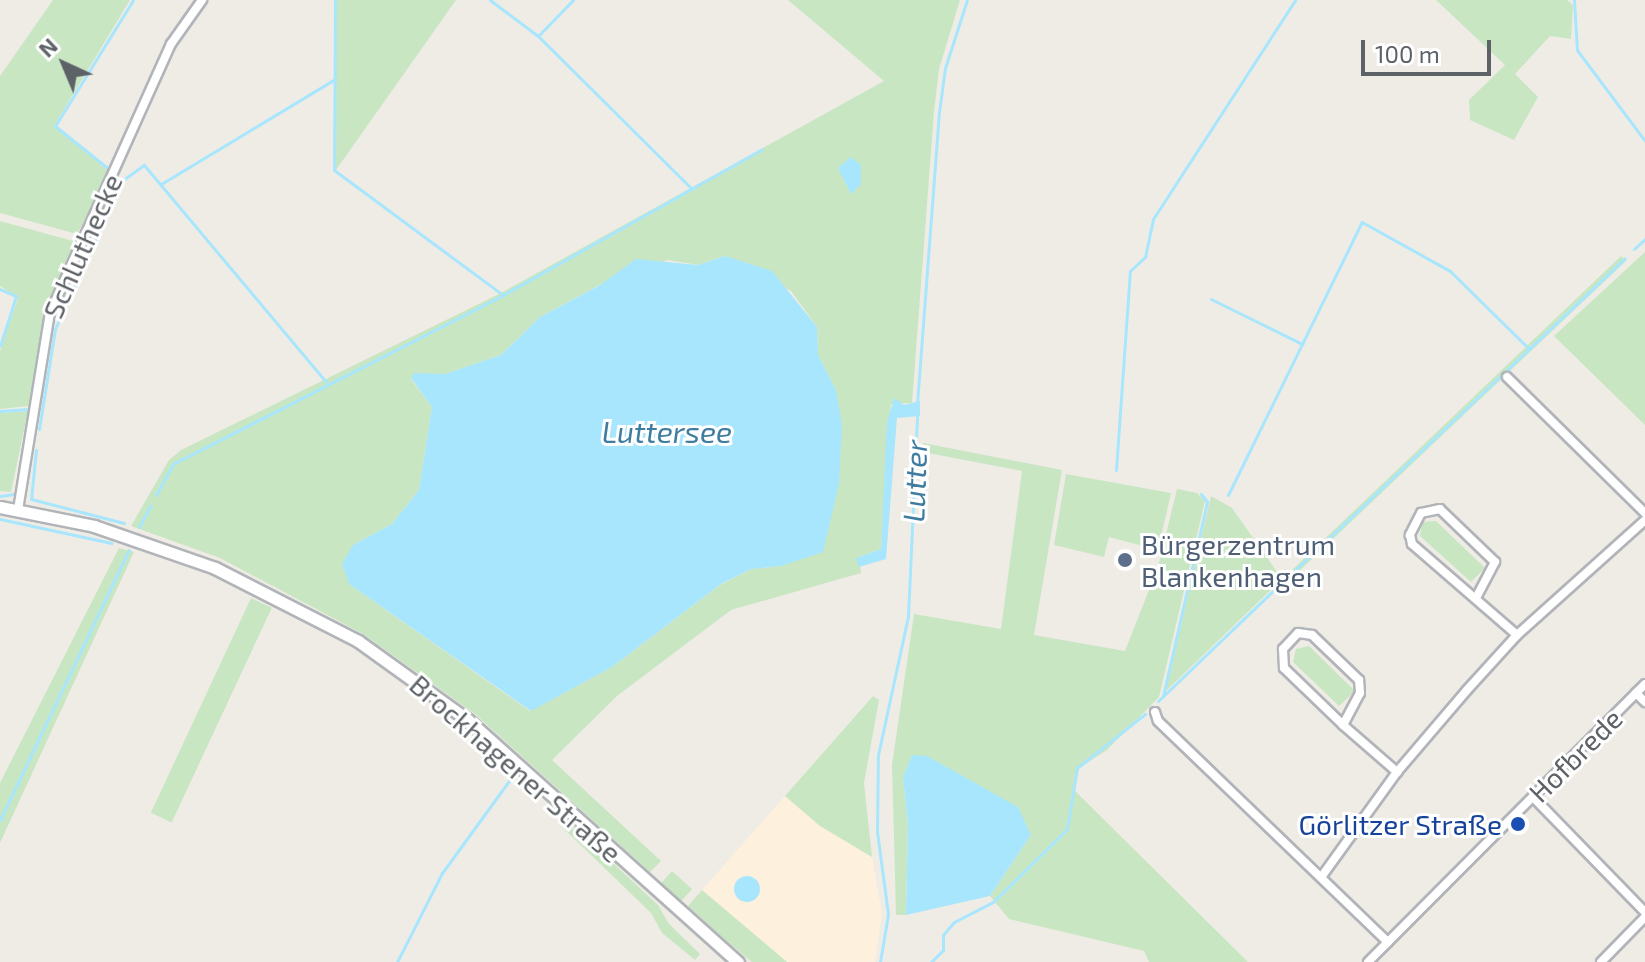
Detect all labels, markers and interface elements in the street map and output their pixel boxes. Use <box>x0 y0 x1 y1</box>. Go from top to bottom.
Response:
north arrow <box>24 24 104 104</box>
scale bar <box>1365 24 1495 74</box>
text: N <box>33 32 62 62</box>
text: 100 m <box>1375 39 1440 68</box>
street label: Schluthecke <box>35 169 129 323</box>
water label: Luttersee <box>602 413 732 449</box>
water label: Lutter <box>895 439 933 523</box>
place label: Bürgerzentrum Blankenhagen <box>1141 527 1335 593</box>
marker: Bürgerzentrum Blankenhagen <box>1116 551 1134 569</box>
street label: Brockhagener Straße <box>403 667 629 869</box>
street label: Hofbrede <box>1521 701 1629 809</box>
place label: Görlitzer Straße <box>1298 807 1502 841</box>
marker: Görlitzer Straße <box>1509 815 1527 833</box>

